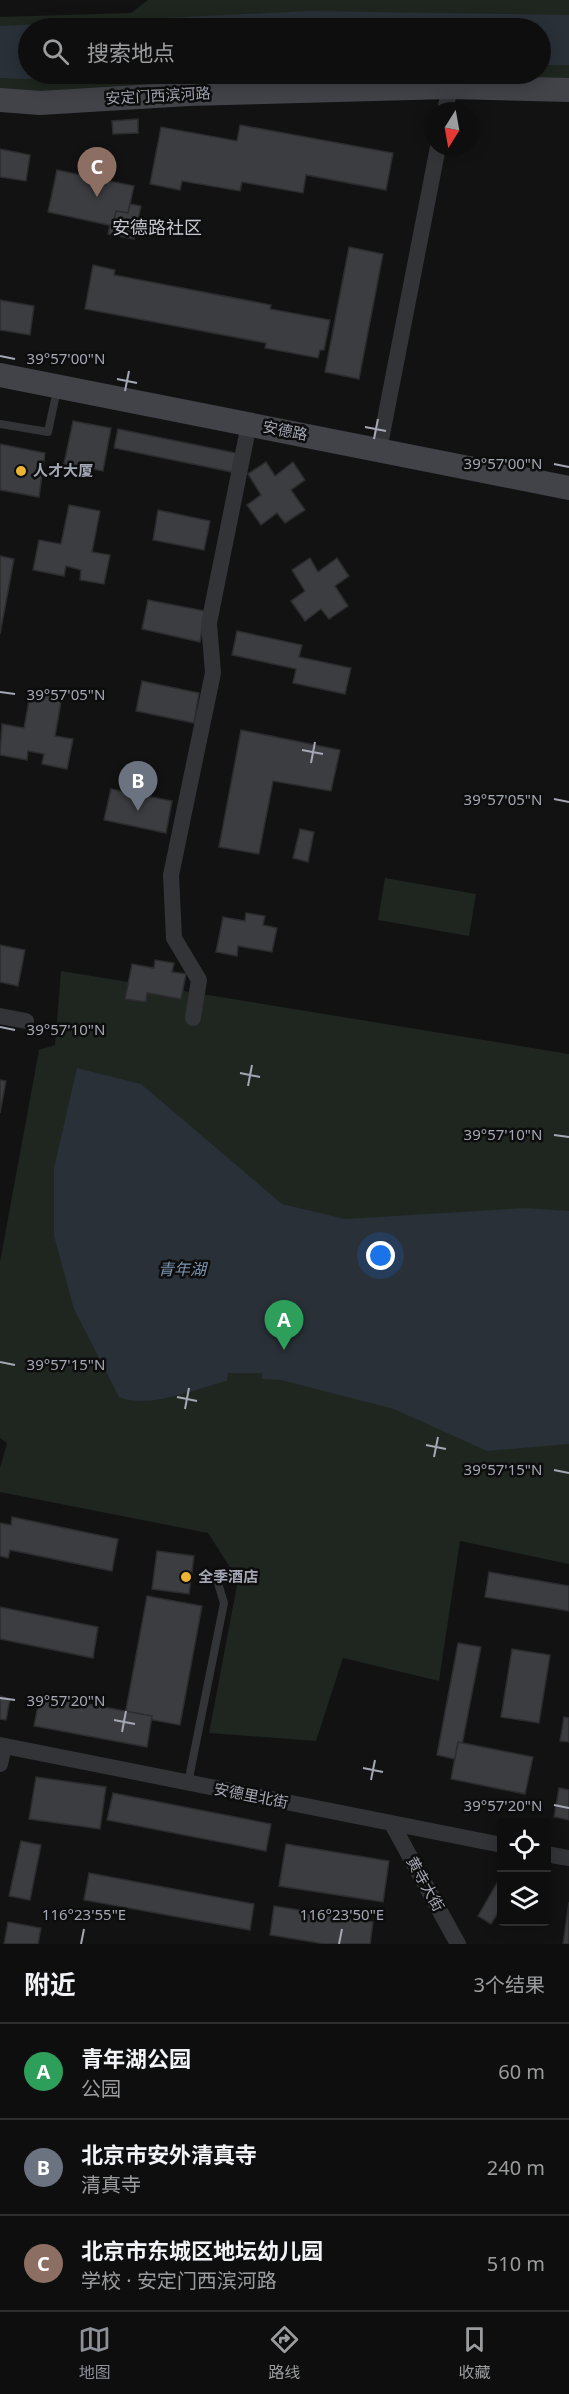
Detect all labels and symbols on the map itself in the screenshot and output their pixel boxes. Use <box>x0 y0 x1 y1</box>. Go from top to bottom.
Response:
street label: 安定门西滨河路 <box>105 82 211 108</box>
north arrow <box>425 102 479 156</box>
pin: C <box>78 148 116 197</box>
district label: 安德路社区 <box>112 215 202 239</box>
text: 39°57'00"N <box>27 348 105 368</box>
street label: 安德路 <box>261 416 309 444</box>
text: 39°57'00"N <box>464 453 542 473</box>
place label: 人才大厦 <box>33 460 93 480</box>
marker: 人才大厦 <box>14 464 28 478</box>
text: 39°57'05"N <box>27 684 105 704</box>
pin: B <box>118 762 158 811</box>
text: 39°57'05"N <box>464 789 542 809</box>
text: 39°57'10"N <box>27 1019 105 1039</box>
text: 39°57'10"N <box>464 1124 542 1144</box>
your location <box>366 1241 395 1270</box>
water label: 青年湖 <box>158 1258 209 1280</box>
pin: A <box>264 1300 304 1350</box>
text: 39°57'15"N <box>27 1354 105 1374</box>
text: 39°57'15"N <box>464 1459 542 1479</box>
place label: 全季酒店 <box>198 1566 258 1586</box>
marker: 全季酒店 <box>179 1570 193 1584</box>
text: 39°57'20"N <box>27 1690 105 1710</box>
street label: 安德里北街 <box>212 1778 290 1812</box>
text: 39°57'20"N <box>464 1795 542 1815</box>
street label: 黄寺大街 <box>403 1852 449 1915</box>
text: 116°23'55"E <box>42 1904 126 1924</box>
text: 116°23'50"E <box>300 1904 384 1924</box>

